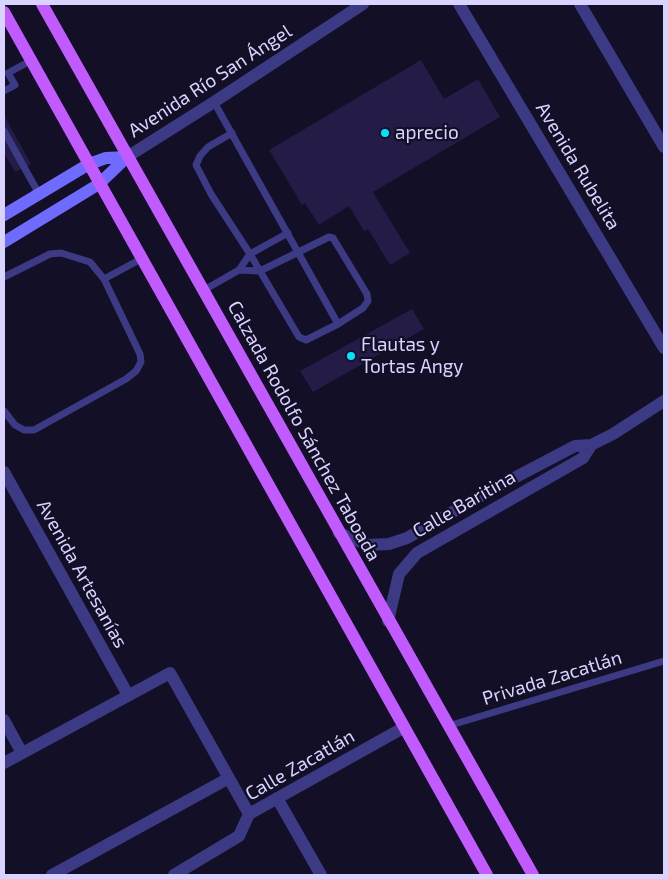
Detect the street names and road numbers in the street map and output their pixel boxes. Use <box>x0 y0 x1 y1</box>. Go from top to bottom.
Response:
street label: Avenida Río San Ángel <box>124 20 296 142</box>
street label: Avenida Rubelita <box>531 98 625 234</box>
street label: Calzada Rodolfo Sánchez Taboada <box>223 297 385 565</box>
street label: Calle Baritina <box>409 465 519 543</box>
street label: Avenida Artesanías <box>32 496 132 652</box>
street label: Privada Zacatlán <box>479 646 625 710</box>
street label: Calle Zacatlán <box>241 725 359 805</box>

